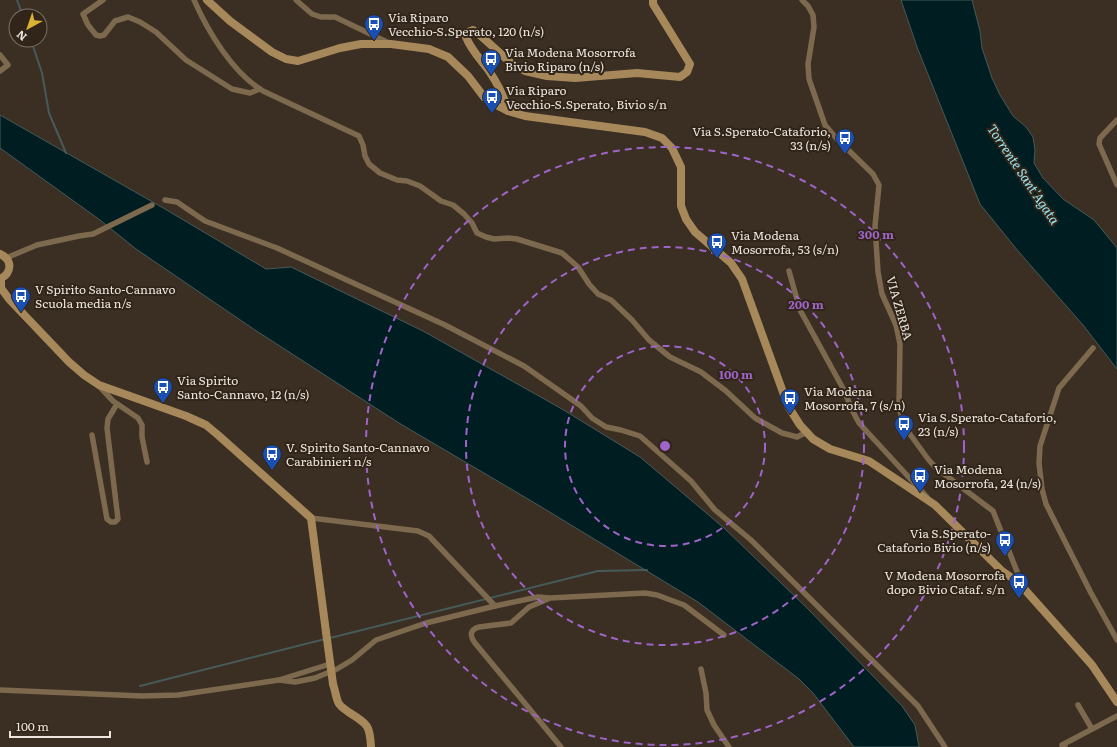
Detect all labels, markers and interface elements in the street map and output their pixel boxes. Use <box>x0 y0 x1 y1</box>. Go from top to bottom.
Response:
north arrow <box>8 8 48 48</box>
place label: Via Riparo Vecchio-S.Sperato, 120 (n/s) <box>388 8 544 40</box>
bus stop icon: Via Riparo Vecchio-S.Sperato, 120 (n/s) <box>363 13 385 41</box>
text: N <box>12 27 30 46</box>
place label: Via Modena Mosorrofa Bivio Riparo (n/s) <box>505 43 636 75</box>
bus stop icon: Via Modena Mosorrofa Bivio Riparo (n/s) <box>480 48 502 76</box>
place label: Via Riparo Vecchio-S.Sperato, Bivio s/n <box>506 81 667 113</box>
bus stop icon: Via Riparo Vecchio-S.Sperato, Bivio s/n <box>481 86 503 114</box>
water label: Torrente Sant'Agata <box>983 120 1065 228</box>
place label: Via S.Sperato-Cataforio, 33 (n/s) <box>692 122 831 154</box>
bus stop icon: Via S.Sperato-Cataforio, 33 (n/s) <box>834 127 856 155</box>
text: 300 m <box>858 225 894 243</box>
place label: Via Modena Mosorrofa, 53 (s/n) <box>731 226 839 258</box>
bus stop icon: Via Modena Mosorrofa, 53 (s/n) <box>706 231 728 259</box>
street label: VIA ZERBA <box>882 274 918 342</box>
place label: V Spirito Santo-Cannavo Scuola media n/s <box>35 280 176 312</box>
bus stop icon: V Spirito Santo-Cannavo Scuola media n/s <box>10 285 32 313</box>
text: 200 m <box>788 295 824 313</box>
text: 100 m <box>719 365 753 383</box>
place label: Via Spirito Santo-Cannavo, 12 (n/s) <box>177 371 309 403</box>
bus stop icon: Via Spirito Santo-Cannavo, 12 (n/s) <box>152 376 174 404</box>
place label: Via Modena Mosorrofa, 7 (s/n) <box>804 382 906 414</box>
bus stop icon: Via Modena Mosorrofa, 7 (s/n) <box>779 387 801 415</box>
place label: Via S.Sperato-Cataforio, 23 (n/s) <box>918 408 1057 440</box>
bus stop icon: Via S.Sperato-Cataforio, 23 (n/s) <box>893 413 915 441</box>
place label: V. Spirito Santo-Cannavo Carabinieri n/s <box>286 438 429 470</box>
centre of rings <box>658 439 672 453</box>
bus stop icon: V. Spirito Santo-Cannavo Carabinieri n/s <box>261 443 283 471</box>
place label: Via Modena Mosorrofa, 24 (n/s) <box>934 460 1041 492</box>
bus stop icon: Via Modena Mosorrofa, 24 (n/s) <box>909 465 931 493</box>
place label: Via S.Sperato- Cataforio Bivio (n/s) <box>877 524 991 556</box>
bus stop icon: Via S.Sperato- Cataforio Bivio (n/s) <box>994 529 1016 557</box>
place label: V Modena Mosorrofa dopo Bivio Cataf. s/n <box>885 566 1006 598</box>
bus stop icon: V Modena Mosorrofa dopo Bivio Cataf. s/n <box>1008 571 1030 599</box>
scale bar <box>10 713 110 739</box>
text: 100 m <box>16 717 49 735</box>

